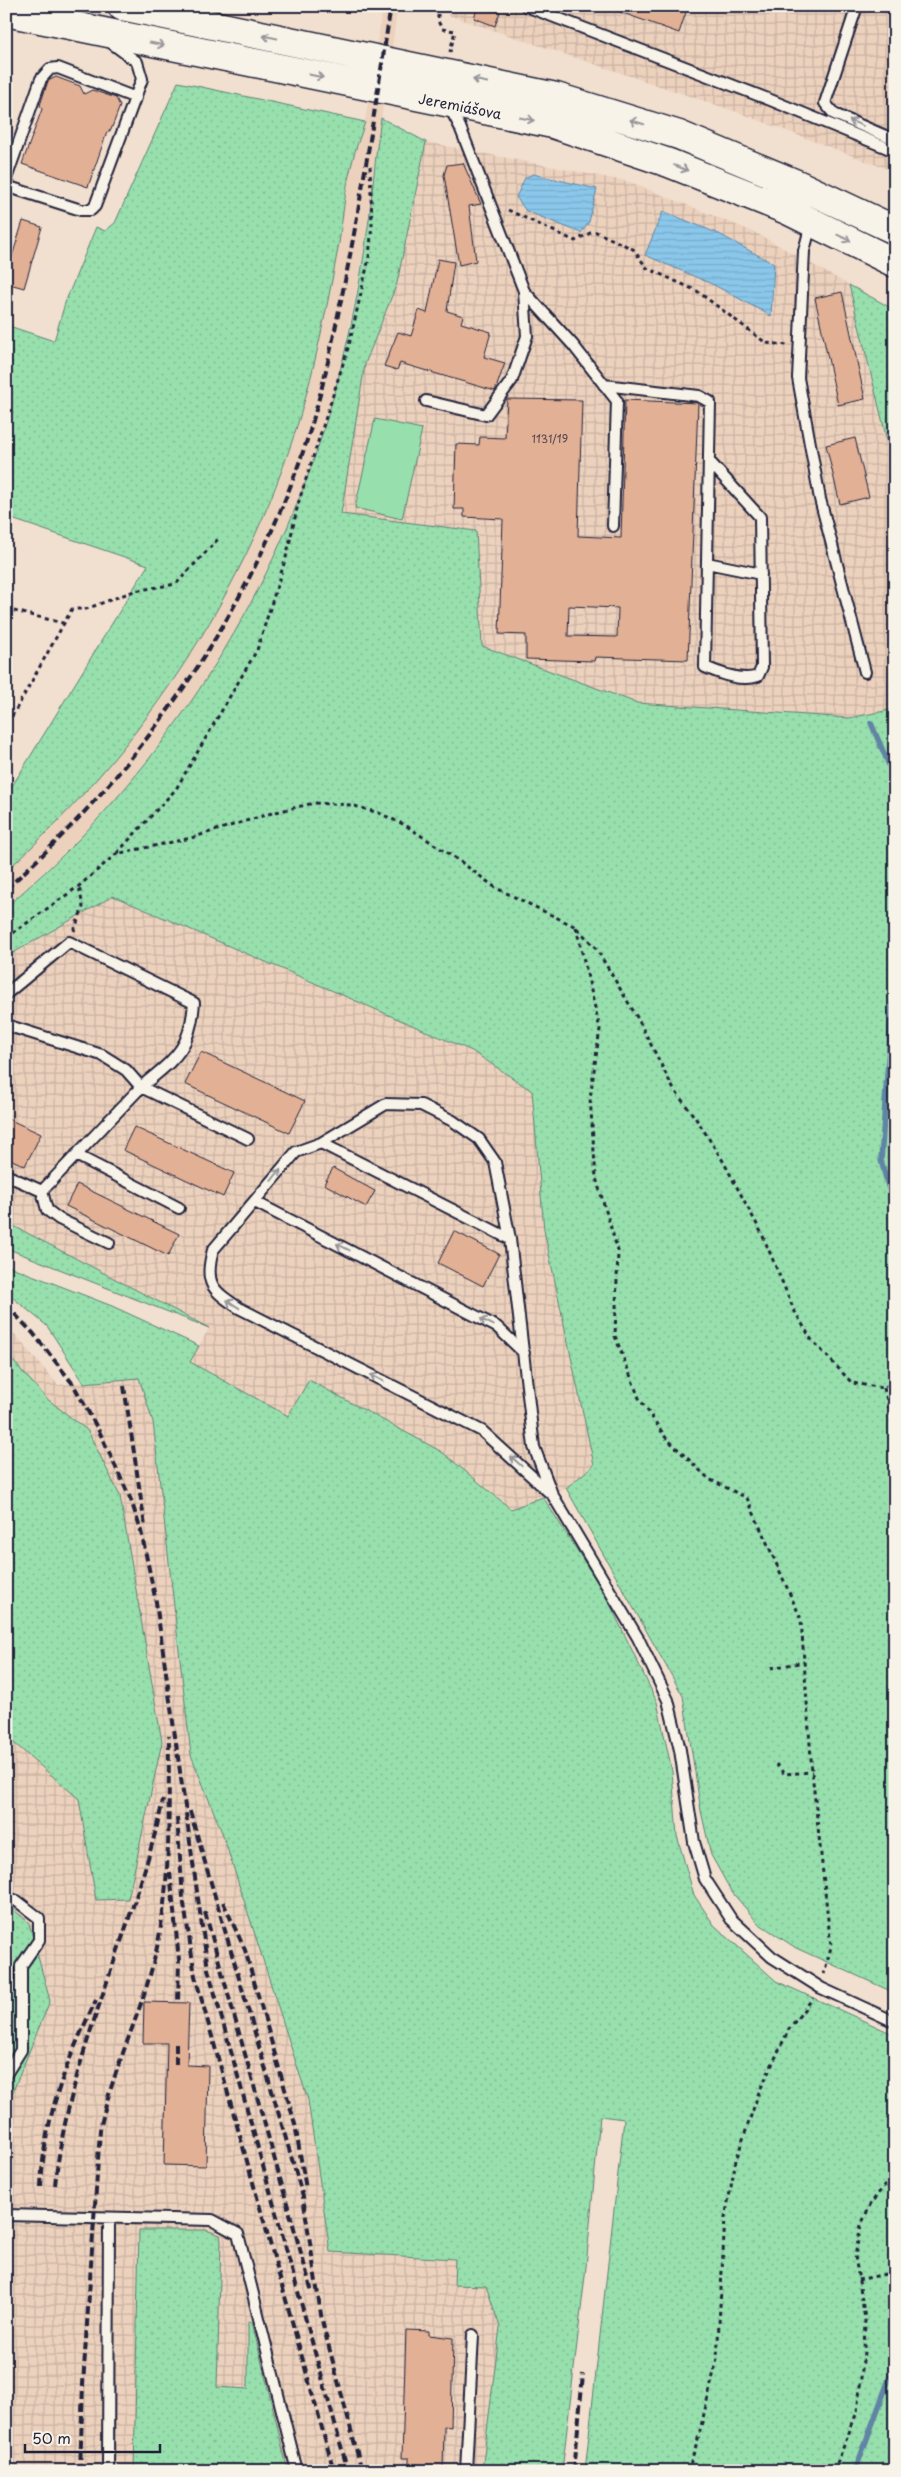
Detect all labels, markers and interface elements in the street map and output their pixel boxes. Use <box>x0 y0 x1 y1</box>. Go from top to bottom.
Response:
one-way arrow <box>262 32 278 42</box>
one-way arrow <box>148 40 164 49</box>
one-way arrow <box>307 72 323 82</box>
one-way arrow <box>472 76 488 85</box>
street label: Jeremiášova <box>417 88 504 124</box>
one-way arrow <box>518 115 534 124</box>
one-way arrow <box>629 117 645 127</box>
one-way arrow <box>849 118 864 128</box>
one-way arrow <box>673 164 688 173</box>
one-way arrow <box>836 234 851 243</box>
house number: 1131/19 <box>532 430 568 447</box>
one-way arrow <box>271 1169 282 1182</box>
one-way arrow <box>335 1242 350 1252</box>
one-way arrow <box>226 1298 240 1309</box>
one-way arrow <box>480 1317 495 1326</box>
one-way arrow <box>370 1373 385 1383</box>
one-way arrow <box>509 1455 522 1467</box>
scale bar <box>25 2422 160 2454</box>
text: 50 m <box>32 2426 71 2449</box>

